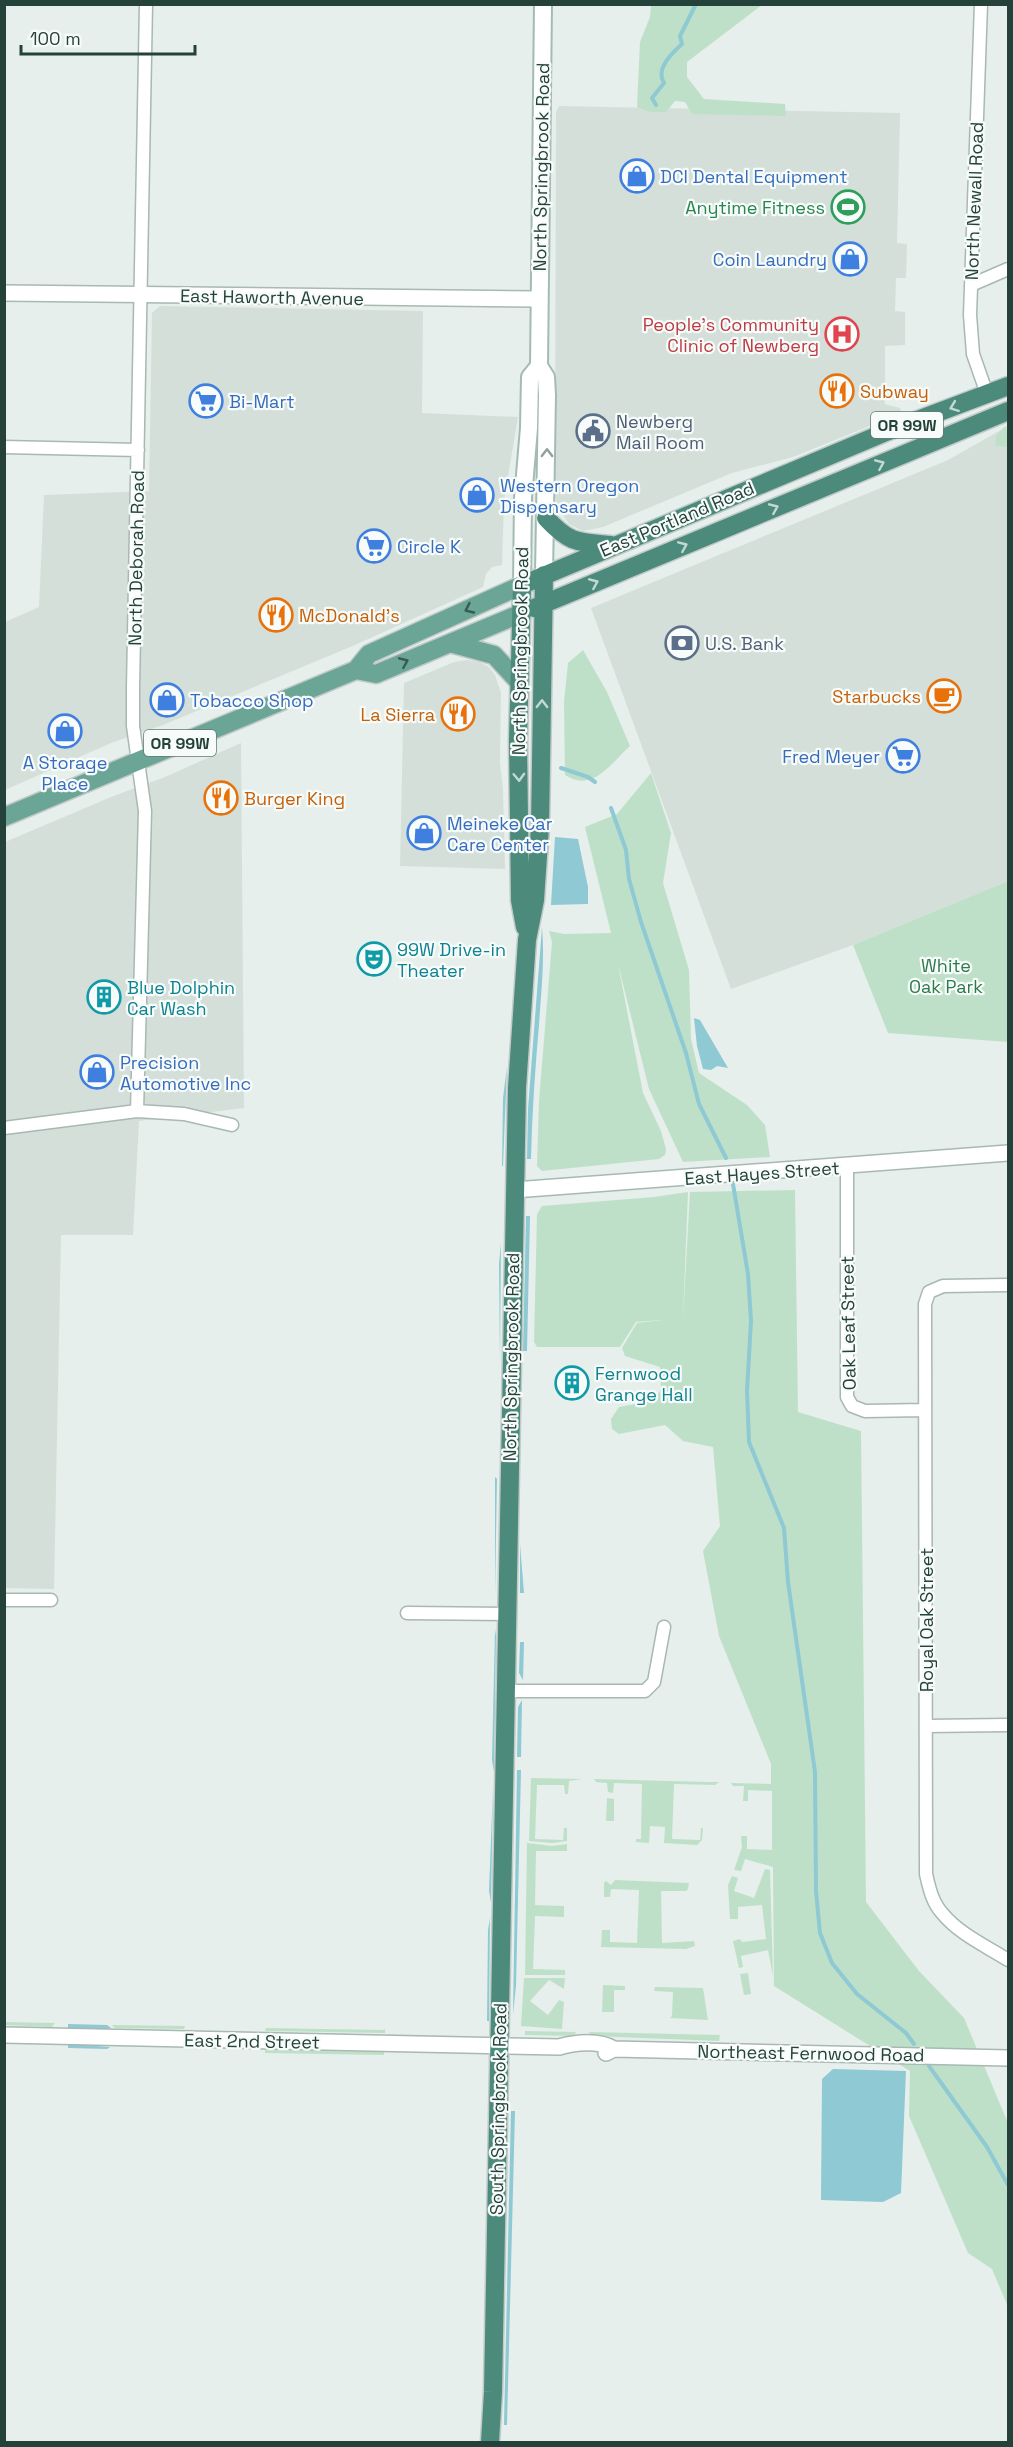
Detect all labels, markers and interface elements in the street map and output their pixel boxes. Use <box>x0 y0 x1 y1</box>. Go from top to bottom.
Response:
scale bar <box>21 18 195 56</box>
text: 100 m <box>30 27 81 50</box>
street label: North Springbrook Road <box>528 62 554 272</box>
street label: North Newall Road <box>960 121 988 281</box>
shop icon: DCI Dental Equipment <box>619 158 655 194</box>
place label: DCI Dental Equipment <box>660 165 847 188</box>
sports icon: Anytime Fitness <box>830 189 866 225</box>
place label: Anytime Fitness <box>685 196 825 219</box>
shop icon: Coin Laundry <box>832 241 868 277</box>
place label: Coin Laundry <box>713 248 827 271</box>
street label: East Haworth Avenue <box>180 284 364 310</box>
place label: People's Community Clinic of Newberg <box>643 313 819 357</box>
hospital icon: People's Community Clinic of Newberg <box>824 316 860 352</box>
restaurant icon: Subway <box>819 373 855 409</box>
place label: Subway <box>860 380 929 403</box>
supermarket icon: Bi-Mart <box>188 383 224 419</box>
place label: Bi-Mart <box>229 390 294 413</box>
one-way arrow <box>949 399 960 412</box>
place label: Newberg Mail Room <box>616 410 704 454</box>
road number: OR 99W <box>871 412 943 438</box>
public building icon: Newberg Mail Room <box>575 413 611 449</box>
one-way arrow <box>541 449 553 458</box>
one-way arrow <box>874 459 885 471</box>
street label: North Deborah Road <box>123 470 149 646</box>
place label: Western Oregon Dispensary <box>500 474 639 518</box>
street label: East Portland Road <box>596 476 758 562</box>
shop icon: Western Oregon Dispensary <box>459 477 495 513</box>
one-way arrow <box>768 503 779 515</box>
supermarket icon: Circle K <box>356 528 392 564</box>
place label: Circle K <box>397 535 461 558</box>
one-way arrow <box>677 542 688 554</box>
street label: North Springbrook Road <box>507 546 533 756</box>
one-way arrow <box>588 578 599 590</box>
restaurant icon: McDonald's <box>258 597 294 633</box>
one-way arrow <box>464 602 475 614</box>
place label: McDonald's <box>299 604 400 627</box>
bank icon: U.S. Bank <box>664 625 700 661</box>
place label: U.S. Bank <box>705 632 784 655</box>
one-way arrow <box>397 657 408 669</box>
cafe icon: Starbucks <box>926 678 962 714</box>
shop icon: Tobacco Shop <box>149 682 185 718</box>
place label: Starbucks <box>832 685 921 708</box>
place label: Tobacco Shop <box>190 689 314 712</box>
restaurant icon: La Sierra <box>440 696 476 732</box>
one-way arrow <box>535 699 548 708</box>
place label: La Sierra <box>360 703 435 726</box>
shop icon: A Storage Place <box>47 713 83 749</box>
road number: OR 99W <box>144 730 216 756</box>
supermarket icon: Fred Meyer <box>885 738 921 774</box>
place label: Fred Meyer <box>782 745 880 768</box>
place label: A Storage Place <box>23 751 107 795</box>
one-way arrow <box>513 772 525 781</box>
restaurant icon: Burger King <box>203 780 239 816</box>
place label: Burger King <box>244 787 345 810</box>
place label: Meineke Car Care Center <box>447 812 553 856</box>
shop icon: Meineke Car Care Center <box>406 815 442 851</box>
place label: 99W Drive-in Theater <box>397 938 506 982</box>
theatre icon: 99W Drive-in Theater <box>356 941 392 977</box>
park label: White Oak Park <box>909 954 983 998</box>
place label: Blue Dolphin Car Wash <box>127 976 235 1020</box>
building icon: Blue Dolphin Car Wash <box>86 979 122 1015</box>
place label: Precision Automotive Inc <box>120 1051 251 1095</box>
shop icon: Precision Automotive Inc <box>79 1054 115 1090</box>
street label: East Hayes Street <box>684 1156 840 1190</box>
street label: North Springbrook Road <box>498 1252 524 1462</box>
street label: Oak Leaf Street <box>835 1256 861 1390</box>
place label: Fernwood Grange Hall <box>595 1362 693 1406</box>
building icon: Fernwood Grange Hall <box>554 1365 590 1401</box>
street label: Royal Oak Street <box>915 1548 938 1692</box>
street label: South Springbrook Road <box>485 2003 511 2215</box>
street label: East 2nd Street <box>184 2028 320 2054</box>
street label: Northeast Fernwood Road <box>697 2040 925 2066</box>

